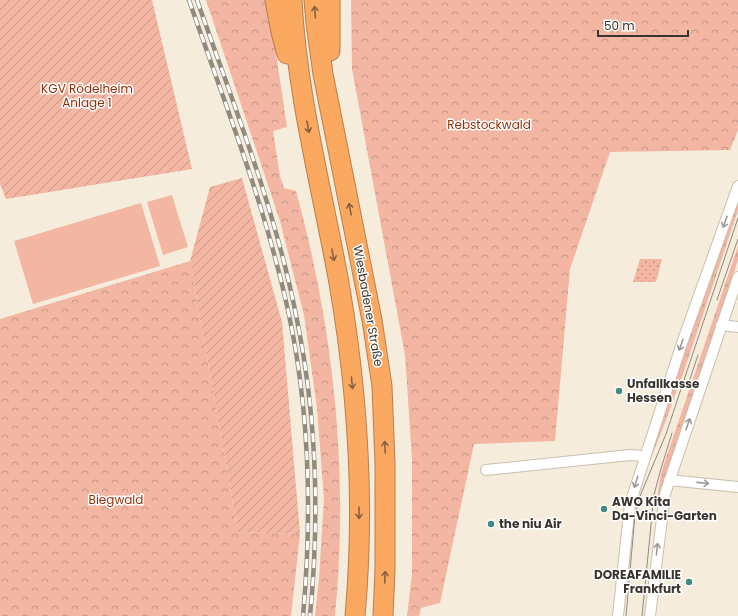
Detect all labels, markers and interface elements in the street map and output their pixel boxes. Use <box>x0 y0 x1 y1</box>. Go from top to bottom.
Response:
one-way arrow <box>312 6 319 19</box>
scale bar <box>598 12 688 38</box>
text: 50 m <box>604 17 635 34</box>
park label: KGV Rödelheim Anlage 1 <box>41 80 133 111</box>
park label: Rebstockwald <box>447 116 531 133</box>
one-way arrow <box>304 120 312 133</box>
one-way arrow <box>346 203 354 216</box>
one-way arrow <box>720 216 728 228</box>
street label: Wiesbadener Straße <box>349 244 388 368</box>
one-way arrow <box>329 248 337 261</box>
one-way arrow <box>677 338 684 351</box>
place label: Unfallkasse Hessen <box>627 375 700 406</box>
one-way arrow <box>349 376 356 389</box>
marker: Unfallkasse Hessen <box>614 386 624 396</box>
one-way arrow <box>685 417 692 430</box>
one-way arrow <box>381 441 388 454</box>
one-way arrow <box>632 475 639 488</box>
one-way arrow <box>696 480 709 487</box>
park label: Biegwald <box>89 491 143 508</box>
place label: AWO Kita Da-Vinci-Garten <box>612 493 717 524</box>
marker: AWO Kita Da-Vinci-Garten <box>599 504 609 514</box>
one-way arrow <box>355 506 363 519</box>
place label: the niu Air <box>499 515 562 532</box>
marker: the niu Air <box>486 519 496 529</box>
one-way arrow <box>654 543 661 556</box>
place label: DOREAFAMILIE Frankfurt <box>594 566 681 597</box>
one-way arrow <box>381 571 389 584</box>
marker: DOREAFAMILIE Frankfurt <box>684 577 694 587</box>

